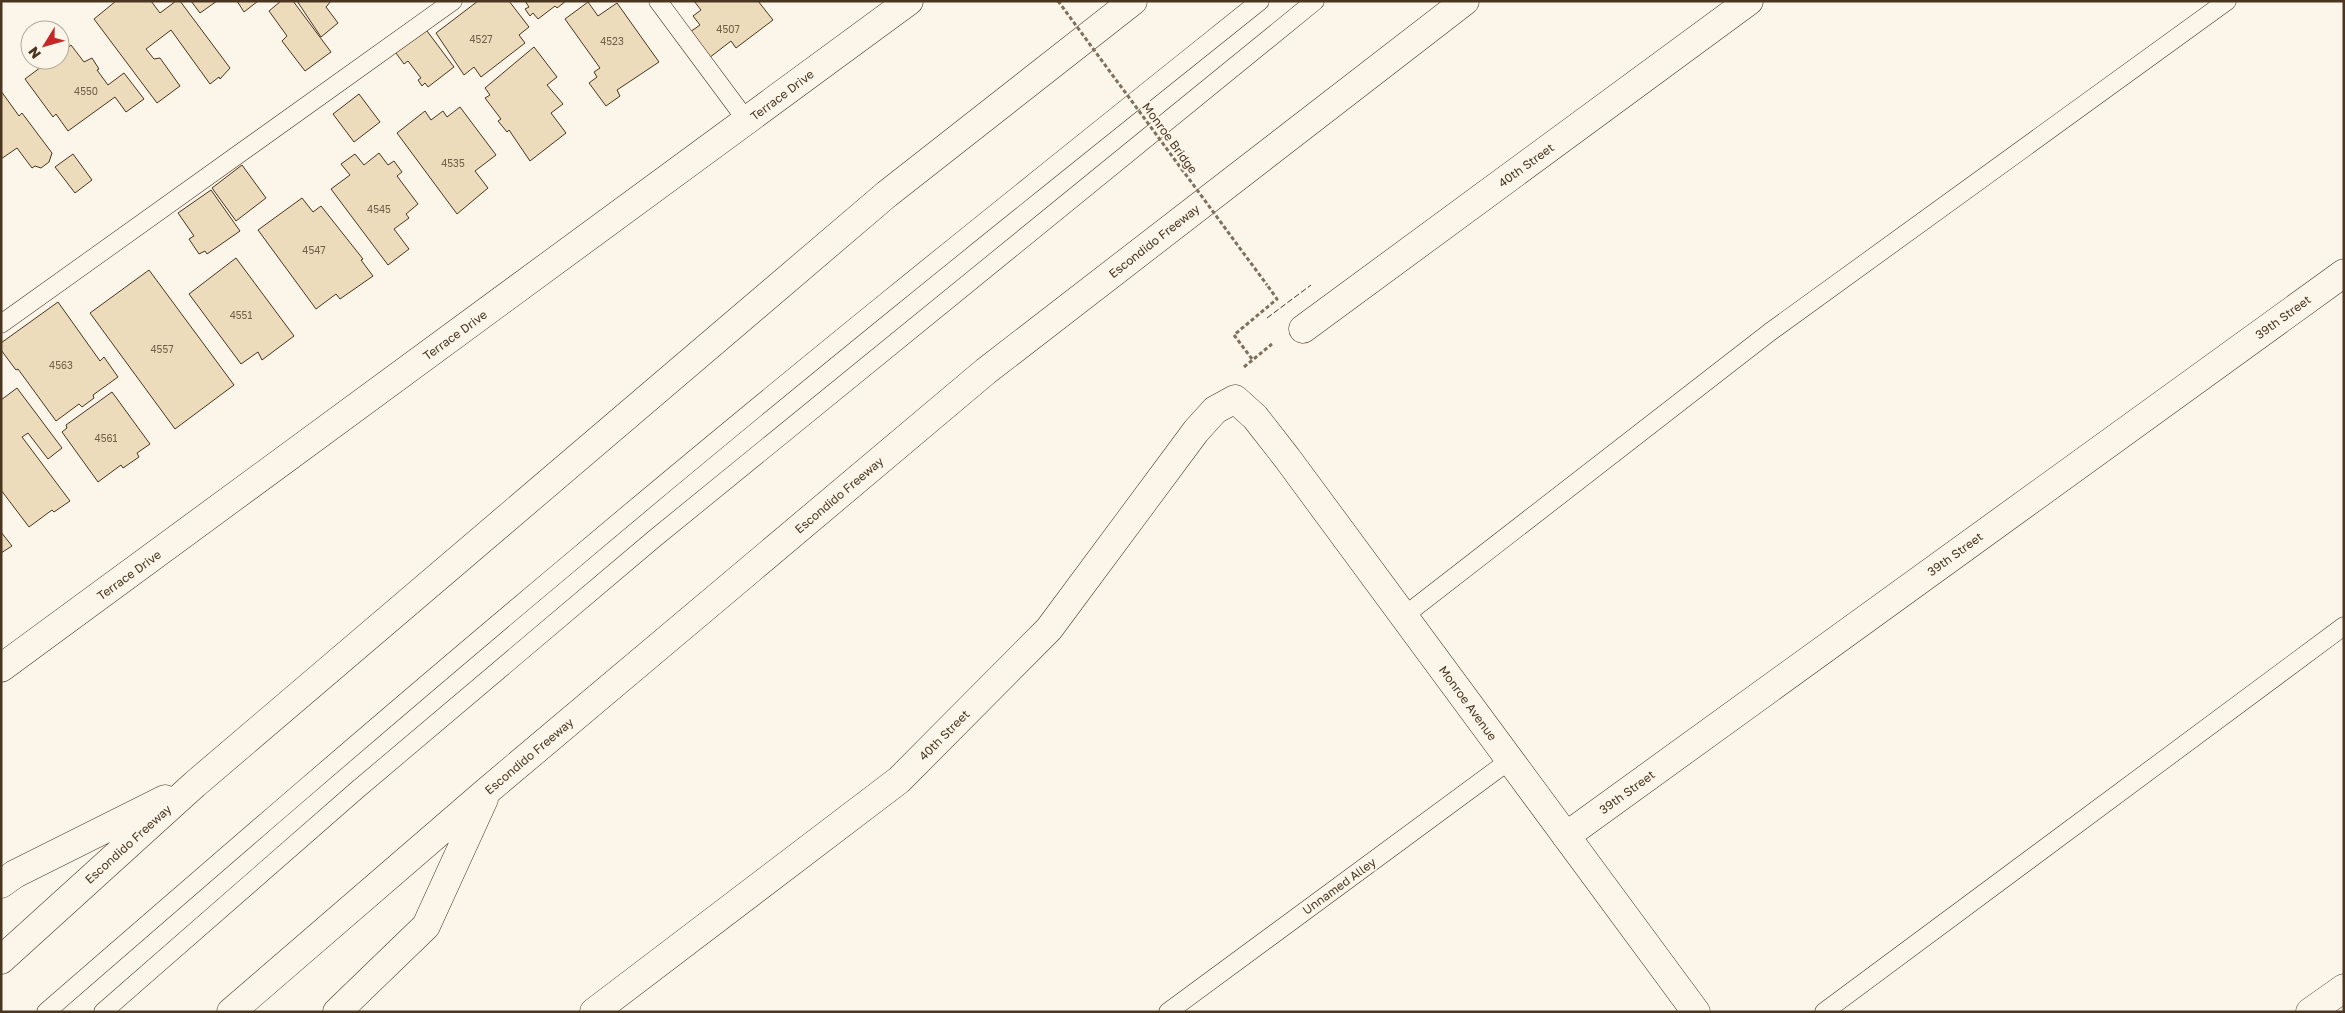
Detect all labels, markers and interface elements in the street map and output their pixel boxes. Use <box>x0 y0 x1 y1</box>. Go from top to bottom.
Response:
north arrow <box>20 20 70 70</box>
house number: 4507 <box>716 23 740 35</box>
house number: 4527 <box>470 33 493 45</box>
house number: 4523 <box>600 35 624 47</box>
text: N <box>24 44 44 62</box>
street label: Terrace Drive <box>747 66 817 124</box>
house number: 4550 <box>74 85 98 97</box>
street label: Monroe Bridge <box>1139 99 1201 177</box>
street label: 40th Street <box>1495 140 1557 190</box>
house number: 4535 <box>441 157 465 169</box>
street label: Escondido Freeway <box>1106 201 1203 281</box>
house number: 4545 <box>367 203 391 215</box>
house number: 4547 <box>302 244 326 256</box>
street label: 39th Street <box>2252 292 2314 342</box>
street label: Terrace Drive <box>420 307 490 363</box>
house number: 4551 <box>230 309 252 321</box>
house number: 4557 <box>151 343 174 355</box>
house number: 4563 <box>49 359 73 371</box>
house number: 4561 <box>95 432 118 444</box>
street label: Escondido Freeway <box>792 453 887 536</box>
street label: 39th Street <box>1924 529 1986 579</box>
street label: Terrace Drive <box>94 547 164 603</box>
street label: Monroe Avenue <box>1436 663 1500 743</box>
street label: 40th Street <box>916 706 973 763</box>
street label: Escondido Freeway <box>482 714 577 797</box>
street label: 39th Street <box>1596 767 1658 817</box>
street label: Escondido Freeway <box>82 801 175 887</box>
street label: Unnamed Alley <box>1299 854 1379 918</box>

